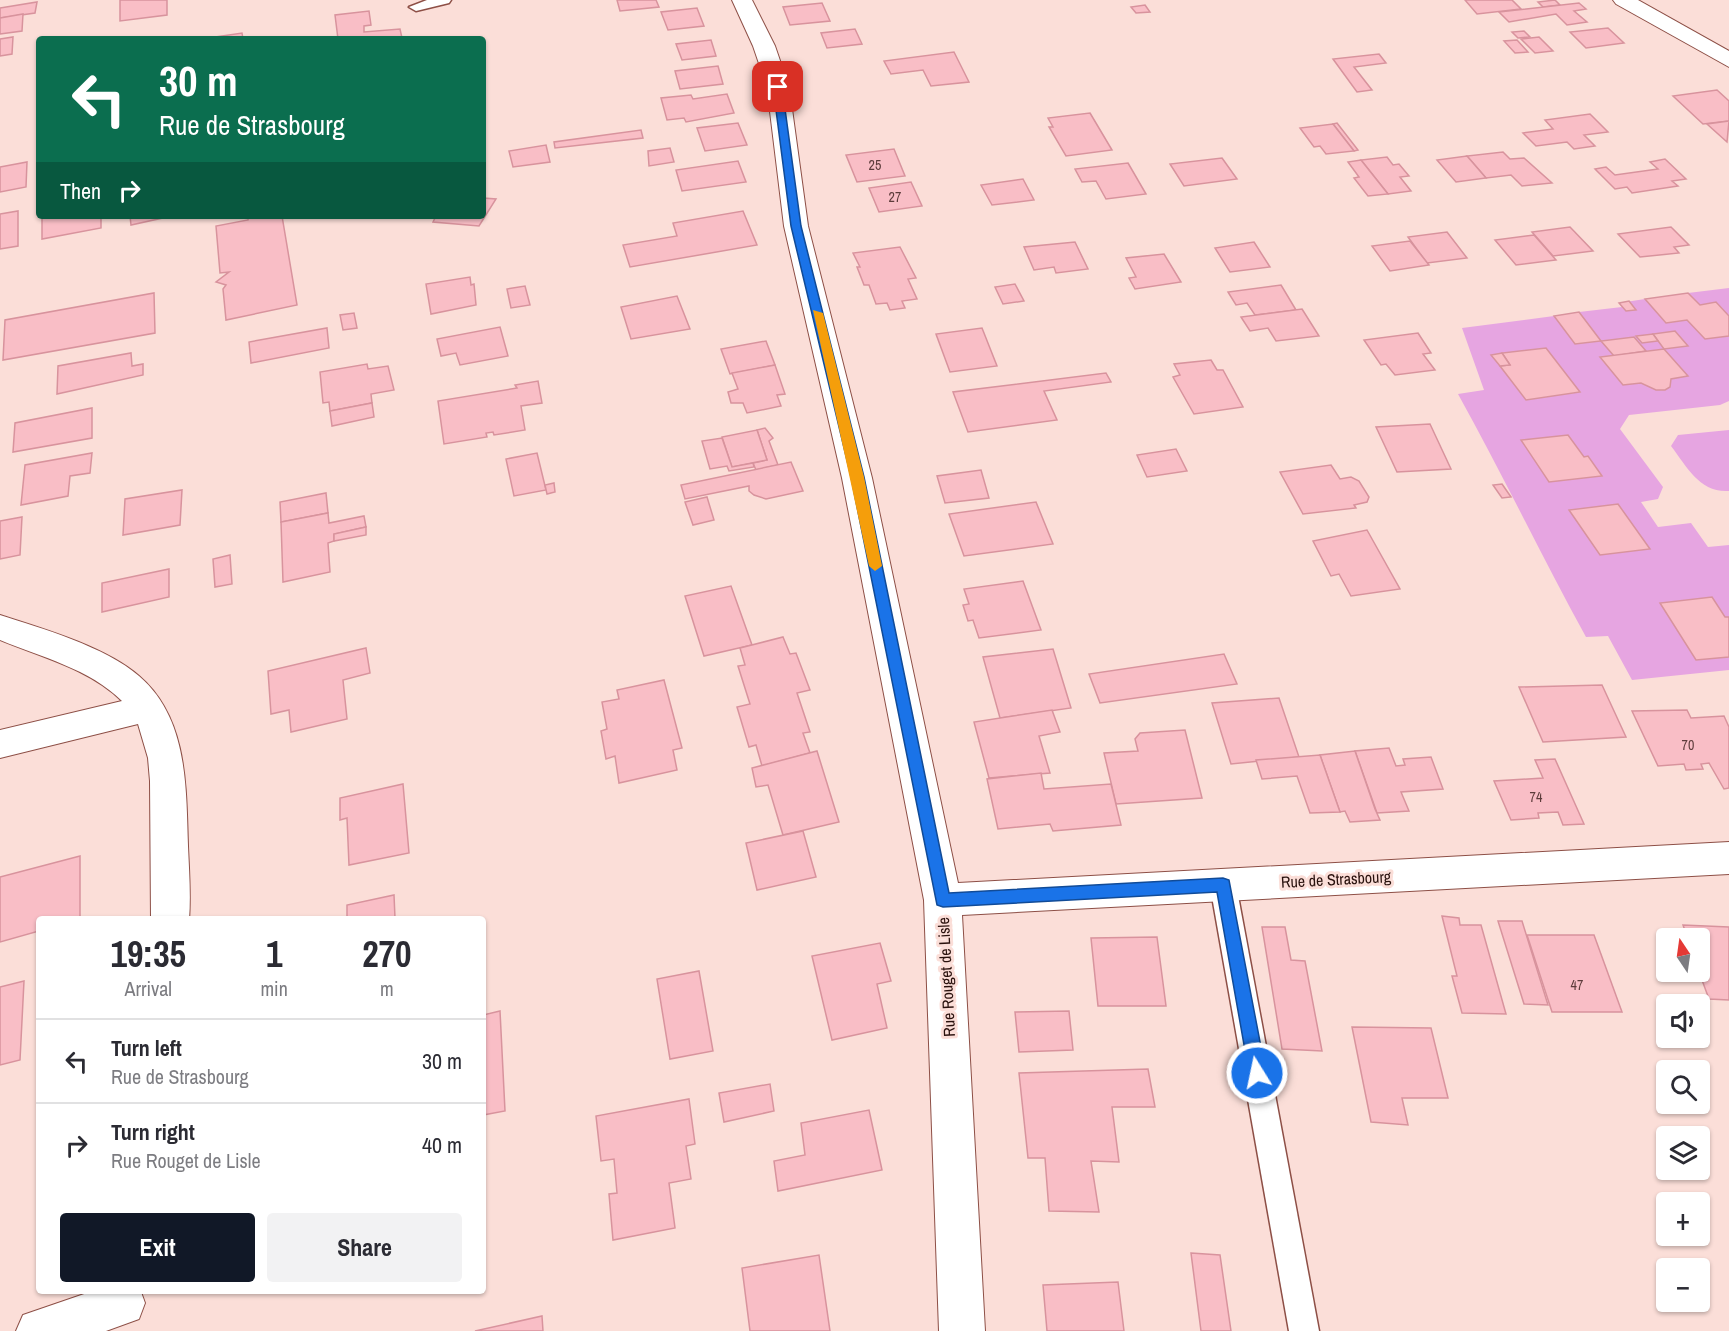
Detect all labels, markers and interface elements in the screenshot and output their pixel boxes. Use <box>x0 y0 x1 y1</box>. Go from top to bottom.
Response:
text: 30 m <box>159 53 238 109</box>
icon: left <box>60 60 138 138</box>
pin <box>752 61 803 112</box>
icon: arrive <box>761 70 794 103</box>
text: Rue de Strasbourg <box>159 107 345 143</box>
house number: 25 <box>869 156 881 174</box>
icon: right <box>113 174 146 207</box>
text: Then <box>60 176 101 206</box>
house number: 27 <box>889 188 901 206</box>
house number: 70 <box>1682 736 1694 754</box>
house number: 74 <box>1530 788 1543 806</box>
street label: Rue de Strasbourg <box>1280 865 1392 893</box>
street label: Rue Rouget de Lisle <box>932 917 960 1037</box>
north arrow <box>1656 928 1710 982</box>
map controls <box>1656 928 1710 1312</box>
text: 19:35 <box>110 930 186 978</box>
text: 1 <box>266 930 282 978</box>
text: 270 <box>362 930 412 978</box>
text: Arrival <box>125 975 172 1002</box>
text: min <box>260 975 288 1002</box>
text: m <box>380 975 394 1002</box>
house number: 47 <box>1571 976 1583 994</box>
button: sound <box>1656 994 1710 1048</box>
text: Turn left <box>111 1033 182 1063</box>
position arrow <box>1225 1041 1289 1105</box>
icon: left <box>60 1045 93 1078</box>
text: 30 m <box>422 1046 462 1076</box>
button: search <box>1656 1060 1710 1114</box>
text: Rue de Strasbourg <box>111 1063 249 1090</box>
text: Turn right <box>111 1117 195 1147</box>
button: layers <box>1656 1126 1710 1180</box>
icon: right <box>60 1129 93 1162</box>
text: 40 m <box>422 1130 462 1160</box>
text: Rue Rouget de Lisle <box>111 1147 261 1174</box>
button: + <box>1656 1192 1710 1246</box>
button: Exit <box>60 1213 255 1282</box>
button: Share <box>267 1213 462 1282</box>
button: − <box>1656 1258 1710 1312</box>

